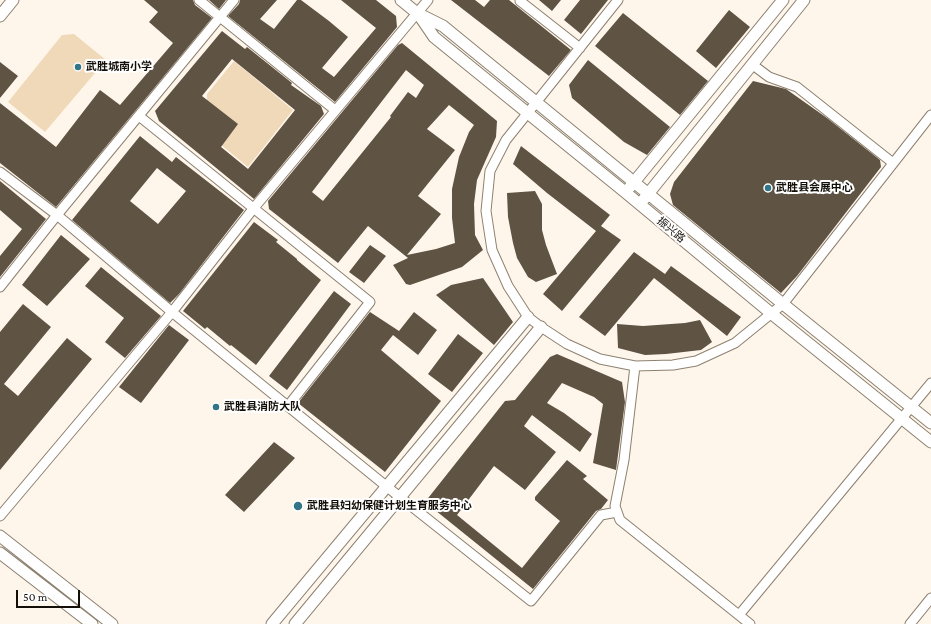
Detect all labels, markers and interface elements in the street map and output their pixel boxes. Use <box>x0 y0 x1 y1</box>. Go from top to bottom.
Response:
place label: 武胜城南小学 <box>86 60 152 74</box>
marker: 武胜城南小学 <box>73 62 83 72</box>
place label: 武胜县会展中心 <box>776 181 853 195</box>
marker: 武胜县会展中心 <box>763 183 773 193</box>
street label: 振兴路 <box>654 214 688 246</box>
place label: 武胜县消防大队 <box>224 400 301 414</box>
marker: 武胜县消防大队 <box>211 402 221 412</box>
place label: 武胜县妇幼保健计划生育服务中心 <box>307 499 472 513</box>
marker: 武胜县妇幼保健计划生育服务中心 <box>292 500 304 512</box>
scale bar <box>18 582 82 608</box>
text: 50 m <box>23 590 47 604</box>

